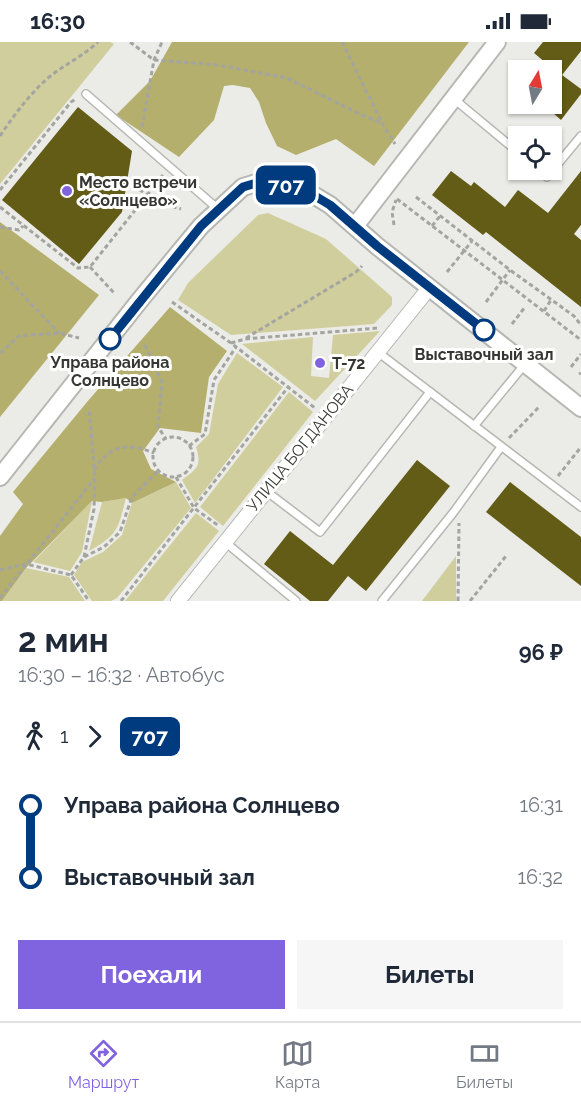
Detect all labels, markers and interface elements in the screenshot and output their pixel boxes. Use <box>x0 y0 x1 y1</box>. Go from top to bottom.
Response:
text: 16:30 <box>30 8 85 34</box>
north arrow <box>508 60 562 114</box>
map controls <box>508 60 562 180</box>
button: locate <box>508 126 562 180</box>
line badge: 707 <box>252 166 320 204</box>
place label: Место встречи «Солнцево» <box>79 173 197 210</box>
text: 707 <box>268 173 304 198</box>
marker: Место встречи «Солнцево» <box>60 184 74 198</box>
marker: Выставочный зал <box>473 319 495 341</box>
marker: Управа района Солнцево <box>99 328 121 350</box>
place label: Выставочный зал <box>415 345 553 364</box>
place label: Управа района Солнцево <box>50 353 169 390</box>
place label: Т-72 <box>332 354 365 373</box>
marker: Т-72 <box>313 356 327 370</box>
street label: УЛИЦА БОГДАНОВА <box>243 380 357 516</box>
text: 2 мин <box>18 621 109 660</box>
text: 96 ₽ <box>519 639 563 665</box>
text: 16:30 – 16:32 · Автобус <box>18 663 225 687</box>
icon: walk <box>18 720 51 753</box>
icon: forward <box>78 720 111 753</box>
text: 1 <box>60 724 69 748</box>
text: 707 <box>132 724 168 749</box>
text: Управа района Солнцево <box>64 792 340 818</box>
text: 16:31 <box>519 793 563 817</box>
text: Выставочный зал <box>64 864 255 890</box>
text: 16:32 <box>518 865 563 889</box>
button: Поехали <box>18 940 285 1009</box>
button: Билеты <box>297 940 563 1009</box>
tab: Маршрут <box>68 1037 139 1092</box>
tab: Карта <box>275 1037 320 1092</box>
tab: Билеты <box>456 1037 513 1092</box>

